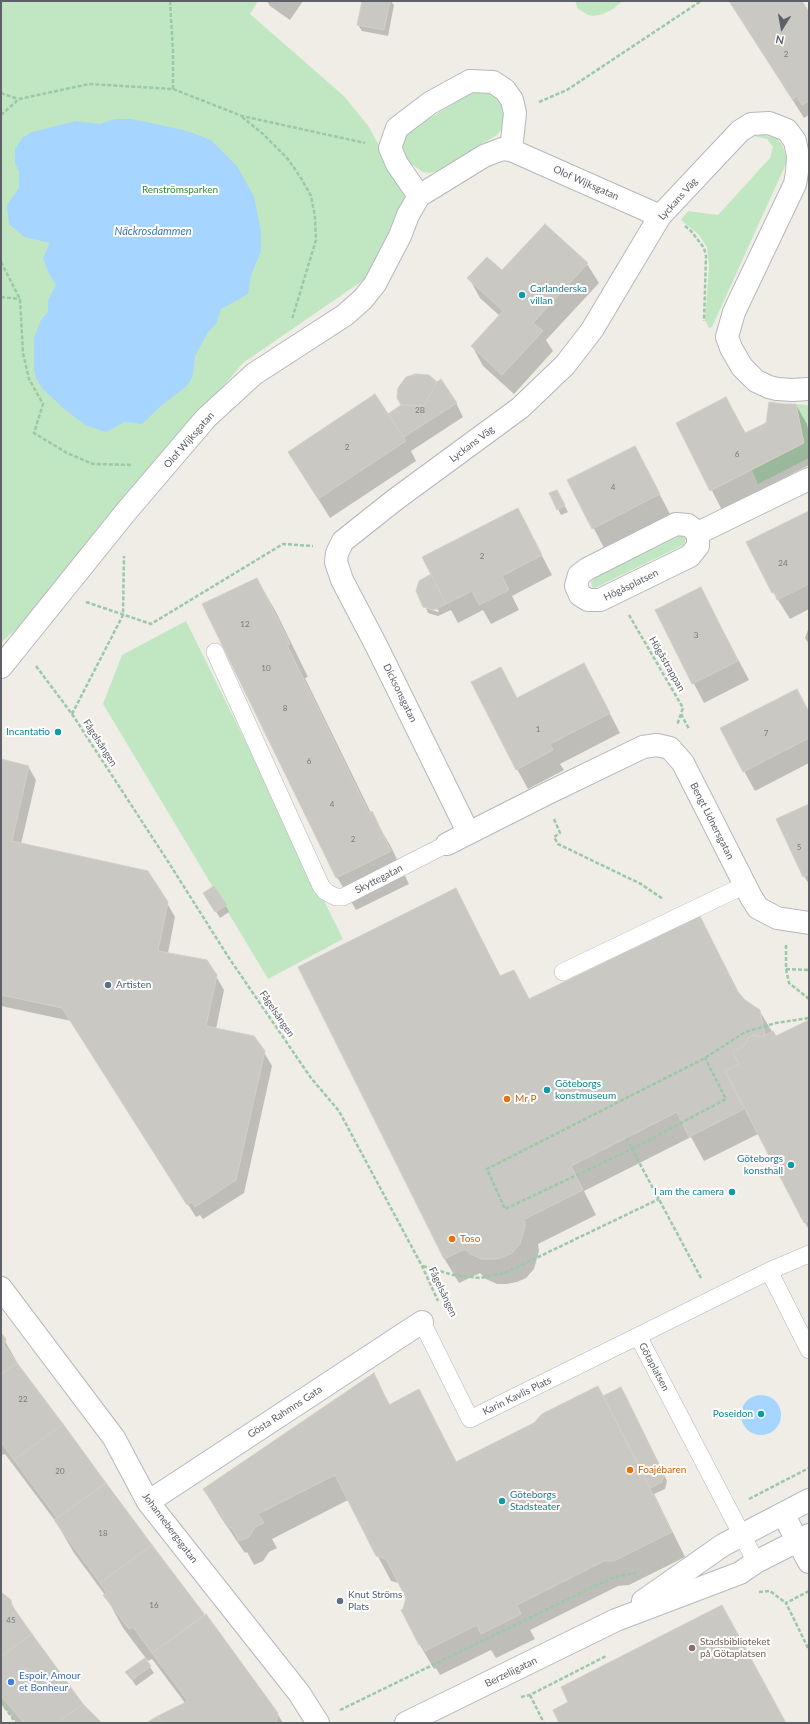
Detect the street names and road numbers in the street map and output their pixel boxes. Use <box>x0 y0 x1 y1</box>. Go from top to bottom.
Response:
street label: Olof Wijksgatan <box>551 163 621 203</box>
street label: Lyckans Väg <box>656 175 700 223</box>
street label: Olof Wijksgatan <box>161 409 217 471</box>
street label: Lyckans Väg <box>447 423 497 465</box>
street label: Högåsplatsen <box>602 567 660 603</box>
street label: Högåstrappan <box>646 634 688 694</box>
street label: Dicksonsgatan <box>381 662 419 724</box>
street label: Fågelsången <box>80 717 120 769</box>
street label: Bengt Lidnersgatan <box>687 781 737 861</box>
street label: Skyttegatan <box>353 862 405 896</box>
street label: Fågelsången <box>257 988 297 1040</box>
street label: Fågelsången <box>426 1265 460 1319</box>
street label: Götaplatsen <box>636 1341 672 1393</box>
street label: Karin Kavlis Plats <box>481 1374 553 1418</box>
street label: Gösta Rahmns Gata <box>245 1383 325 1441</box>
street label: Johannebergsgatan <box>140 1491 200 1565</box>
street label: Berzeliigatan <box>483 1654 539 1690</box>

